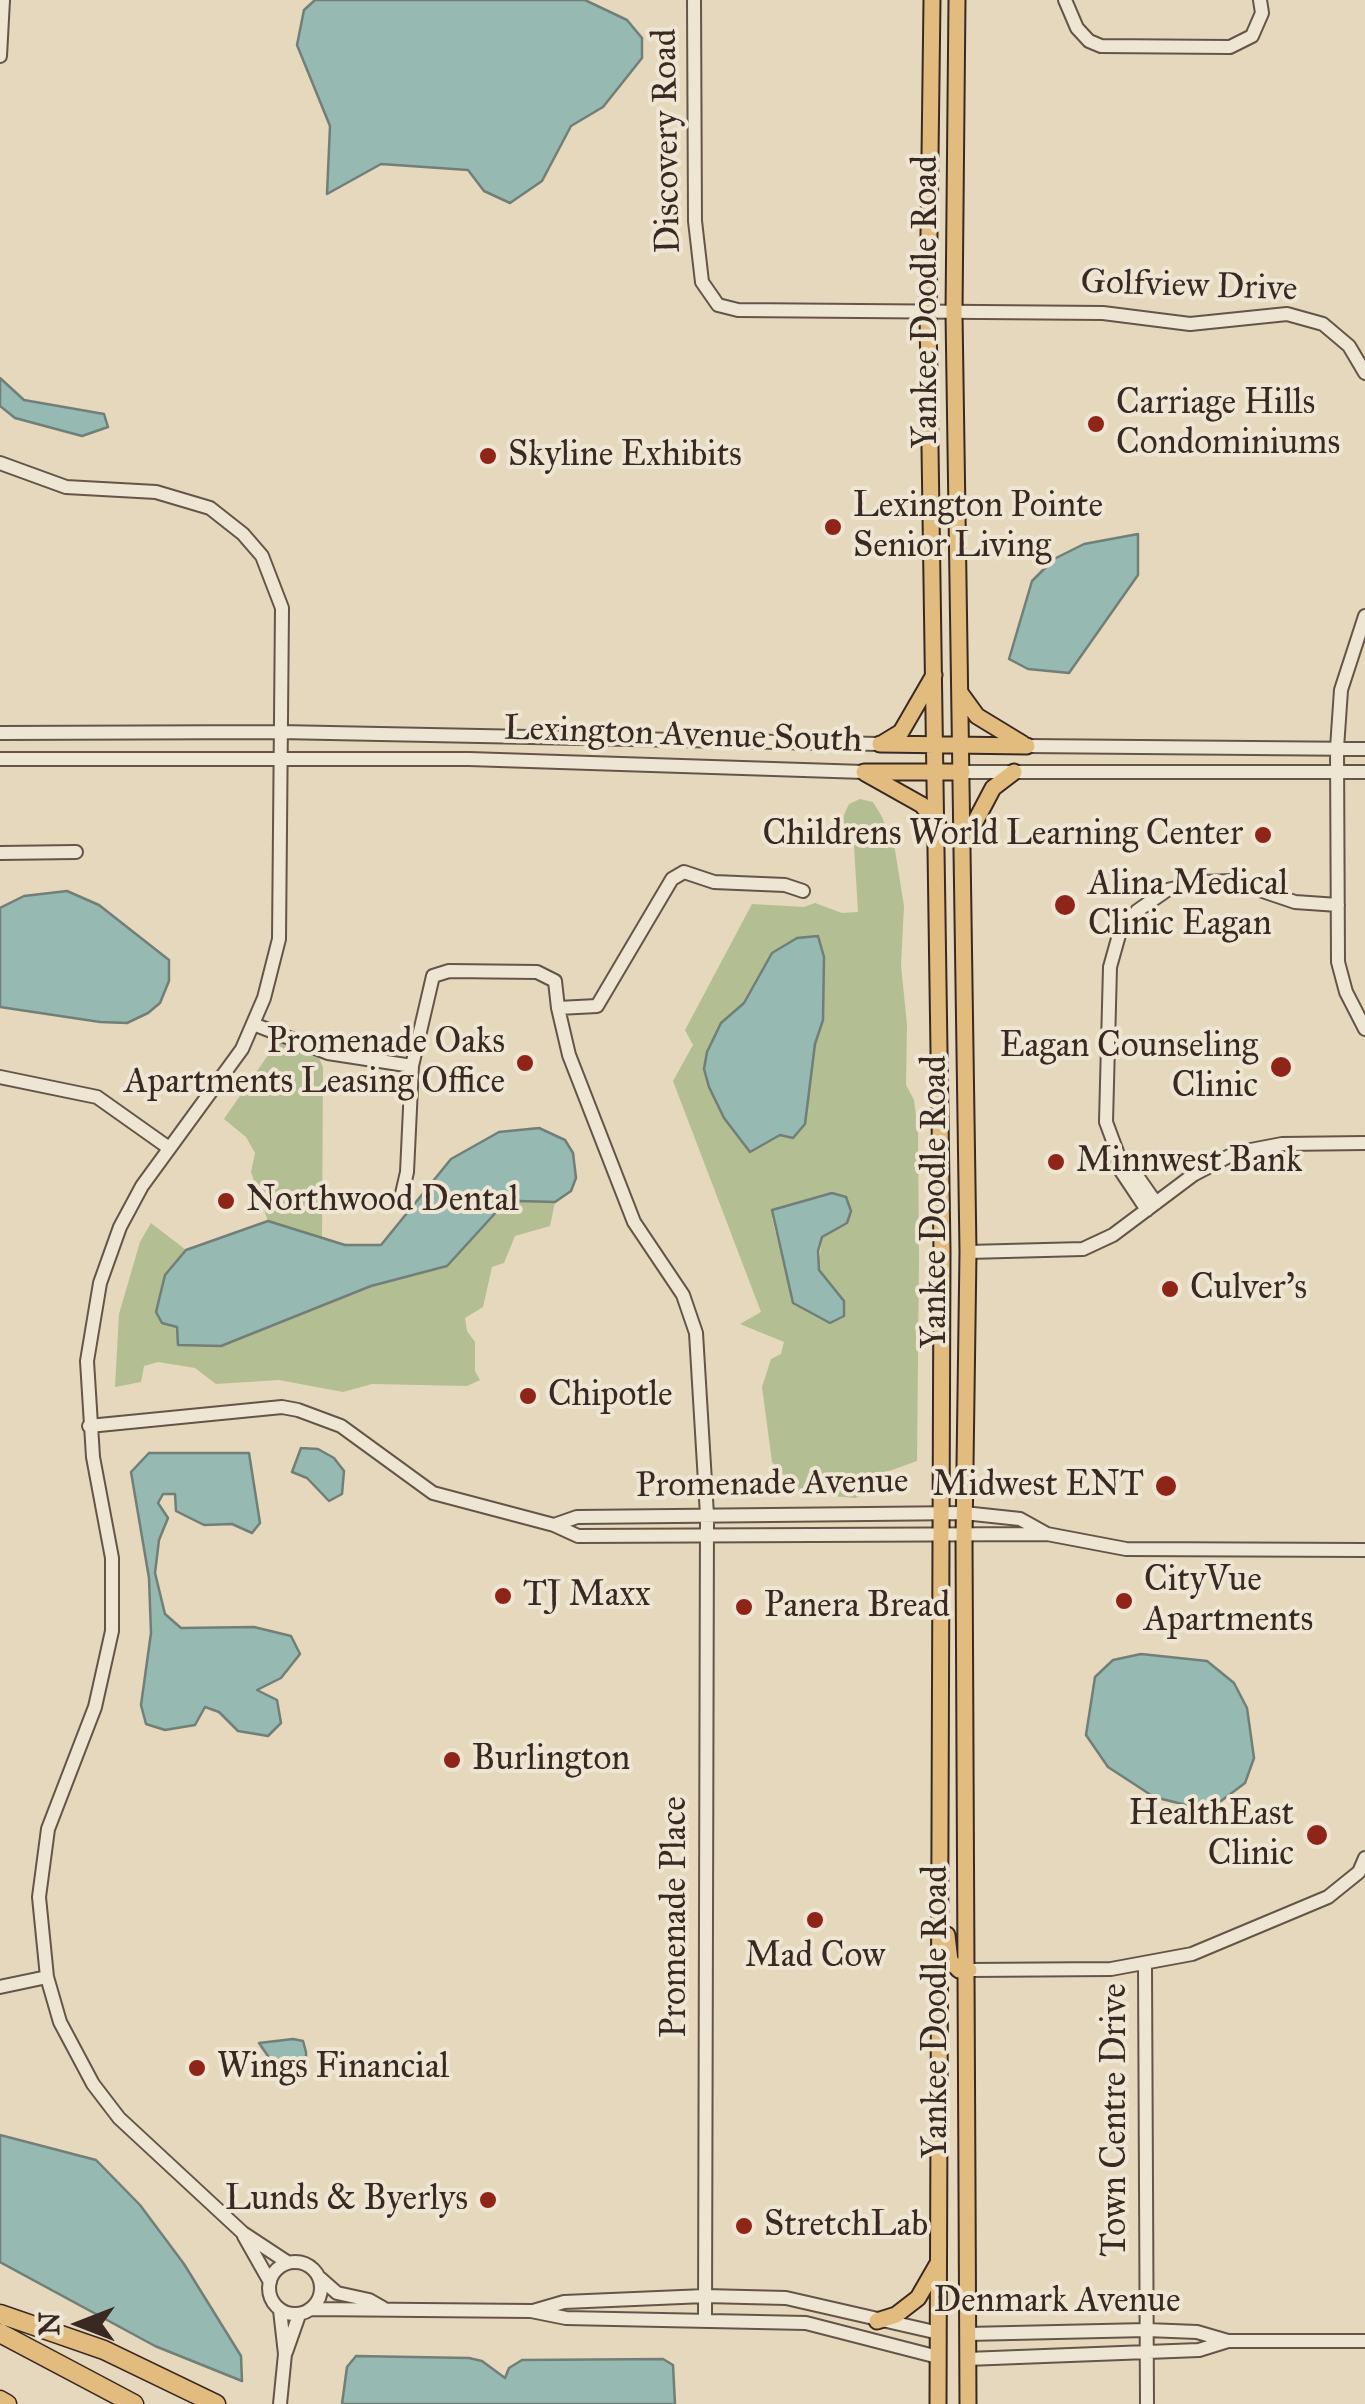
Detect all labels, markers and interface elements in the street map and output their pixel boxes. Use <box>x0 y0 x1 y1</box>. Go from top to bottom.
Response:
street label: Discovery Road <box>645 28 691 254</box>
street label: Yankee Doodle Road <box>906 155 948 449</box>
street label: Golfview Drive <box>1080 262 1298 312</box>
place label: Carriage Hills Condominiums <box>1116 383 1340 465</box>
marker: Carriage Hills Condominiums <box>1085 413 1107 435</box>
place label: Skyline Exhibits <box>508 435 742 477</box>
marker: Skyline Exhibits <box>477 445 499 467</box>
place label: Lexington Pointe Senior Living <box>853 486 1103 568</box>
marker: Lexington Pointe Senior Living <box>822 516 844 538</box>
street label: Lexington Avenue South <box>503 709 863 763</box>
place label: Childrens World Learning Center <box>762 814 1243 856</box>
marker: Childrens World Learning Center <box>1252 824 1274 846</box>
place label: Alina Medical Clinic Eagan <box>1088 864 1288 946</box>
marker: Alina Medical Clinic Eagan <box>1052 892 1078 918</box>
place label: Promenade Oaks Apartments Leasing Office <box>124 1022 505 1104</box>
place label: Eagan Counseling Clinic <box>1000 1026 1258 1108</box>
marker: Promenade Oaks Apartments Leasing Office <box>514 1052 536 1074</box>
marker: Eagan Counseling Clinic <box>1268 1054 1294 1080</box>
street label: Yankee Doodle Road <box>915 1055 957 1349</box>
place label: Minnwest Bank <box>1076 1141 1302 1183</box>
marker: Minnwest Bank <box>1045 1151 1067 1173</box>
place label: Northwood Dental <box>246 1180 519 1222</box>
marker: Northwood Dental <box>215 1190 237 1212</box>
place label: Culver's <box>1190 1268 1307 1310</box>
marker: Culver's <box>1159 1278 1181 1300</box>
place label: Chipotle <box>548 1375 673 1417</box>
marker: Chipotle <box>517 1385 539 1407</box>
street label: Promenade Avenue <box>635 1462 909 1508</box>
place label: Midwest ENT <box>932 1465 1144 1507</box>
marker: Midwest ENT <box>1153 1473 1179 1499</box>
place label: CityVue Apartments <box>1144 1560 1313 1642</box>
place label: TJ Maxx <box>523 1575 651 1617</box>
marker: TJ Maxx <box>492 1585 514 1607</box>
place label: Panera Bread <box>764 1586 950 1628</box>
marker: CityVue Apartments <box>1113 1590 1135 1612</box>
marker: Panera Bread <box>733 1596 755 1618</box>
place label: Burlington <box>472 1739 630 1781</box>
marker: Burlington <box>441 1749 463 1771</box>
place label: HealthEast Clinic <box>1129 1794 1294 1876</box>
street label: Promenade Place <box>655 1796 697 2038</box>
marker: HealthEast Clinic <box>1304 1822 1330 1848</box>
street label: Yankee Doodle Road <box>916 1865 958 2159</box>
marker: Mad Cow <box>804 1909 826 1931</box>
place label: Mad Cow <box>745 1936 885 1978</box>
street label: Town Centre Drive <box>1095 1983 1137 2257</box>
place label: Wings Financial <box>217 2047 449 2089</box>
marker: Wings Financial <box>186 2057 208 2079</box>
place label: Lunds & Byerlys <box>225 2179 468 2221</box>
marker: Lunds & Byerlys <box>477 2189 499 2211</box>
place label: StretchLab <box>764 2205 928 2247</box>
marker: StretchLab <box>733 2215 755 2237</box>
north arrow <box>30 2274 130 2374</box>
street label: Denmark Avenue <box>933 2281 1181 2323</box>
text: N <box>32 2312 67 2336</box>

